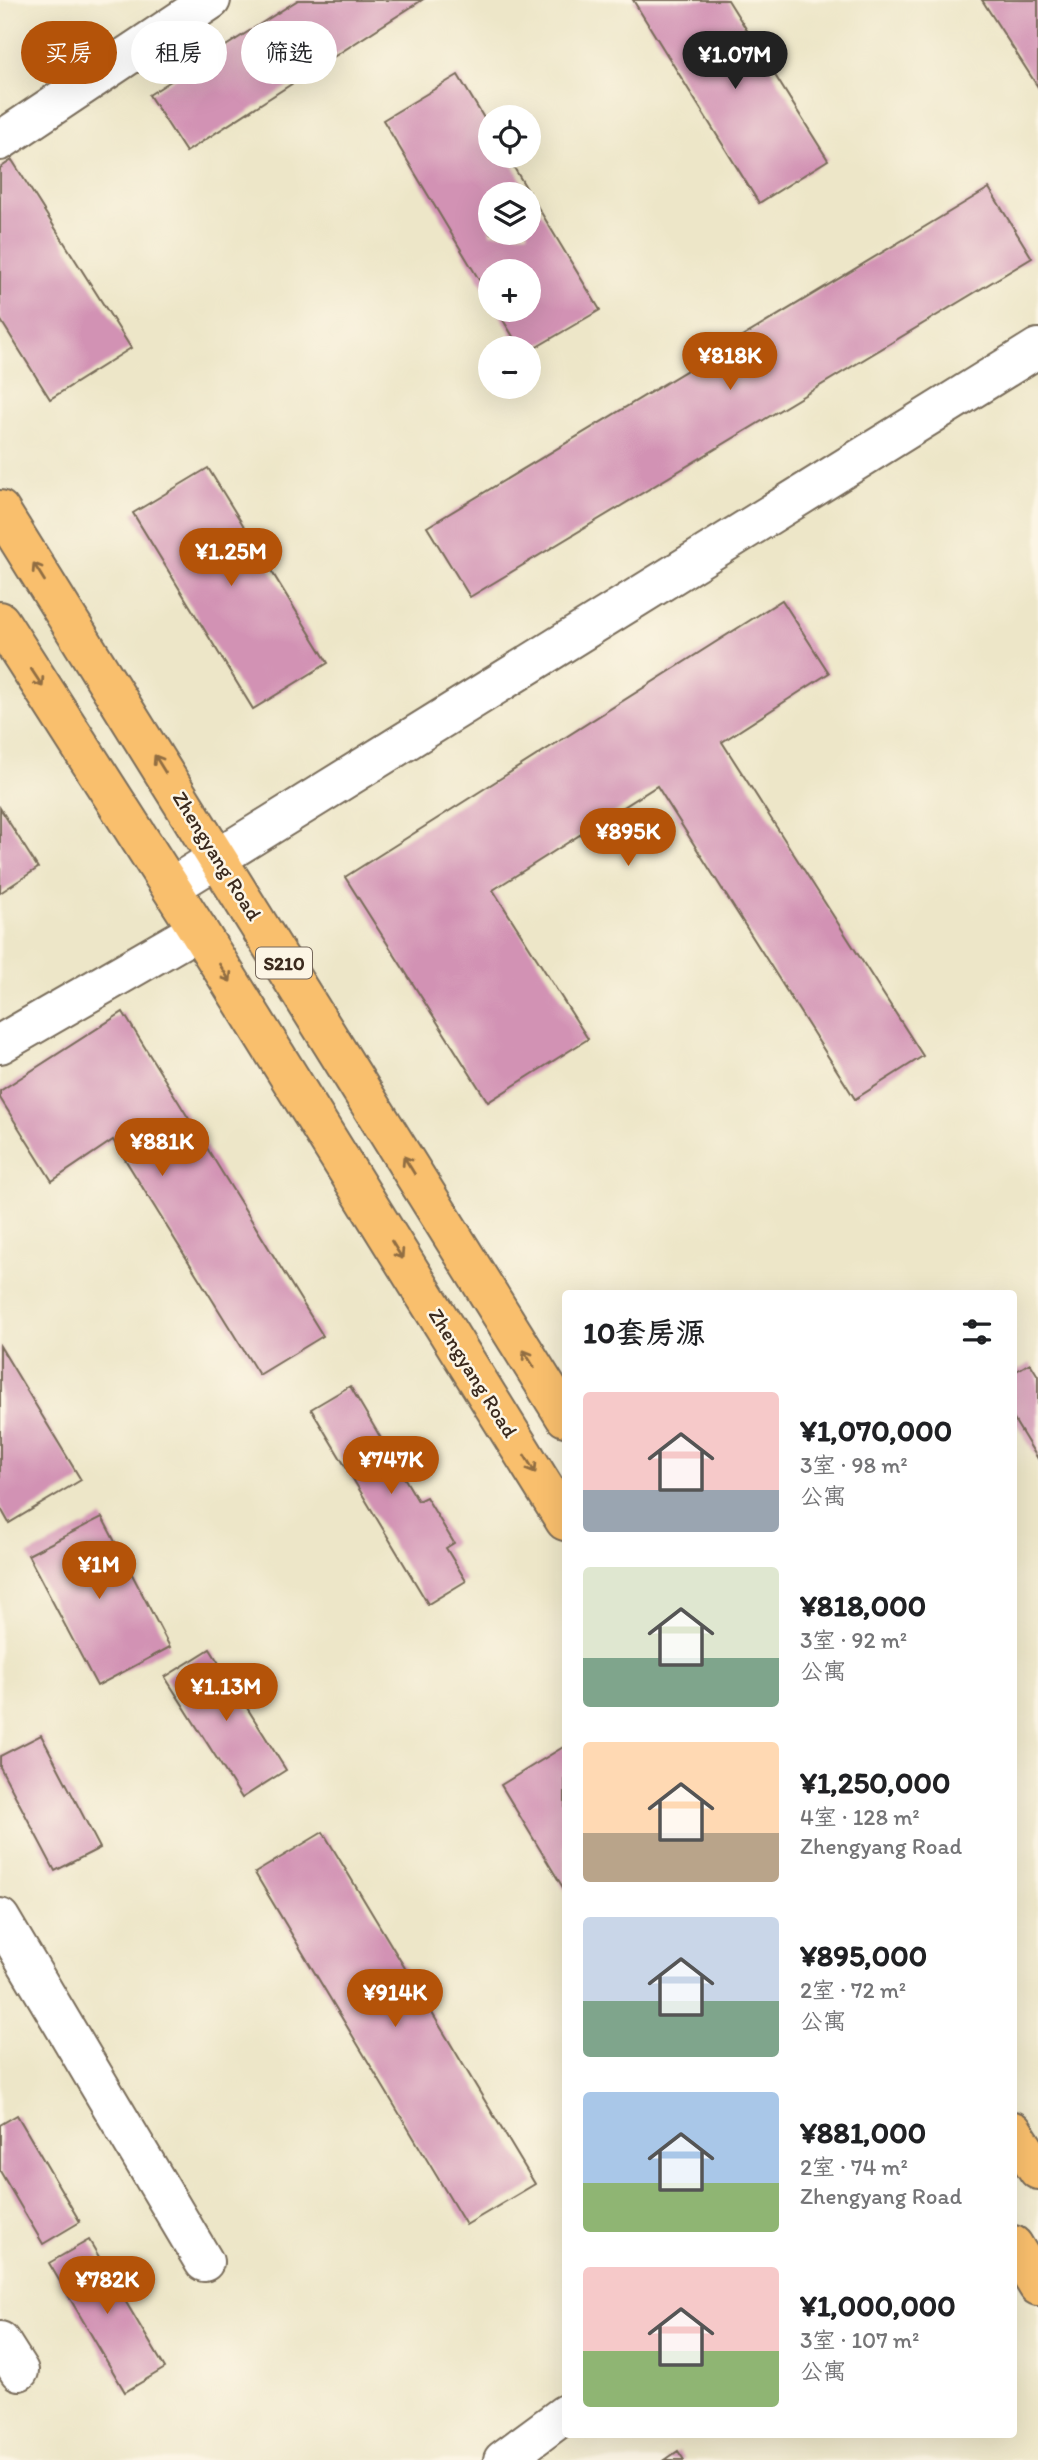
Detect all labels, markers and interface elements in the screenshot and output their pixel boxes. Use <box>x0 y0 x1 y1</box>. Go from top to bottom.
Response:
chip: 买房 <box>21 21 117 84</box>
chip: 租房 <box>131 21 227 84</box>
chip: 筛选 <box>241 21 337 84</box>
pin: ¥1.07M <box>678 32 792 91</box>
text: ¥1.07M <box>699 40 771 68</box>
map controls <box>478 105 541 399</box>
button: locate <box>478 105 541 168</box>
button: layers <box>478 182 541 245</box>
button: + <box>478 259 541 322</box>
pin: ¥818K <box>681 332 779 392</box>
button: − <box>478 336 541 399</box>
text: ¥818K <box>698 341 762 369</box>
pin: ¥1.25M <box>174 528 288 588</box>
text: ¥1.25M <box>195 537 267 565</box>
one-way arrow <box>31 562 45 582</box>
one-way arrow <box>29 668 44 687</box>
one-way arrow <box>152 755 167 774</box>
street label: Zhengyang Road <box>168 786 267 925</box>
pin: ¥895K <box>579 808 677 868</box>
text: ¥895K <box>596 817 660 845</box>
road number: S210 <box>256 948 312 979</box>
one-way arrow <box>218 963 232 983</box>
pin: ¥881K <box>113 1118 211 1178</box>
text: ¥881K <box>130 1127 194 1155</box>
one-way arrow <box>402 1156 416 1176</box>
one-way arrow <box>390 1239 404 1259</box>
street label: Zhengyang Road <box>424 1303 523 1442</box>
icon: filters <box>958 1313 996 1351</box>
text: 10套房源 <box>583 1314 705 1351</box>
one-way arrow <box>522 1349 536 1369</box>
text: ¥1,070,000 <box>800 1412 952 1449</box>
icon: home <box>639 1420 723 1504</box>
pin: ¥747K <box>342 1436 440 1496</box>
text: ¥747K <box>359 1445 423 1473</box>
text: 3室 · 98 m² <box>800 1451 908 1479</box>
one-way arrow <box>523 1453 537 1473</box>
text: 公寓 <box>800 1482 846 1510</box>
pin: ¥1M <box>65 1542 133 1601</box>
text: ¥1M <box>78 1550 120 1578</box>
text: ¥818,000 <box>800 1587 926 1624</box>
icon: home <box>639 1595 723 1679</box>
text: 3室 · 92 m² <box>800 1626 907 1654</box>
text: 公寓 <box>800 1657 846 1685</box>
pin: ¥1.13M <box>169 1664 283 1723</box>
text: ¥1.13M <box>191 1672 261 1700</box>
text: ¥1,250,000 <box>800 1764 950 1801</box>
icon: home <box>639 1770 723 1854</box>
text: 4室 · 128 m² <box>800 1803 920 1831</box>
text: Zhengyang Road <box>800 1832 962 1860</box>
text: ¥895,000 <box>800 1937 927 1974</box>
icon: home <box>639 1945 723 2029</box>
pin: ¥914K <box>346 1969 444 2029</box>
text: 2室 · 72 m² <box>800 1976 906 2004</box>
text: ¥914K <box>363 1978 427 2006</box>
text: 公寓 <box>800 2007 846 2035</box>
text: ¥881,000 <box>800 2114 926 2151</box>
icon: home <box>639 2120 723 2204</box>
text: 2室 · 74 m² <box>800 2153 908 2181</box>
text: Zhengyang Road <box>800 2182 962 2210</box>
pin: ¥782K <box>58 2256 156 2316</box>
text: ¥782K <box>75 2265 139 2293</box>
text: ¥1,000,000 <box>800 2287 956 2324</box>
icon: home <box>639 2295 723 2379</box>
text: 3室 · 107 m² <box>800 2326 919 2354</box>
text: 公寓 <box>800 2357 846 2385</box>

